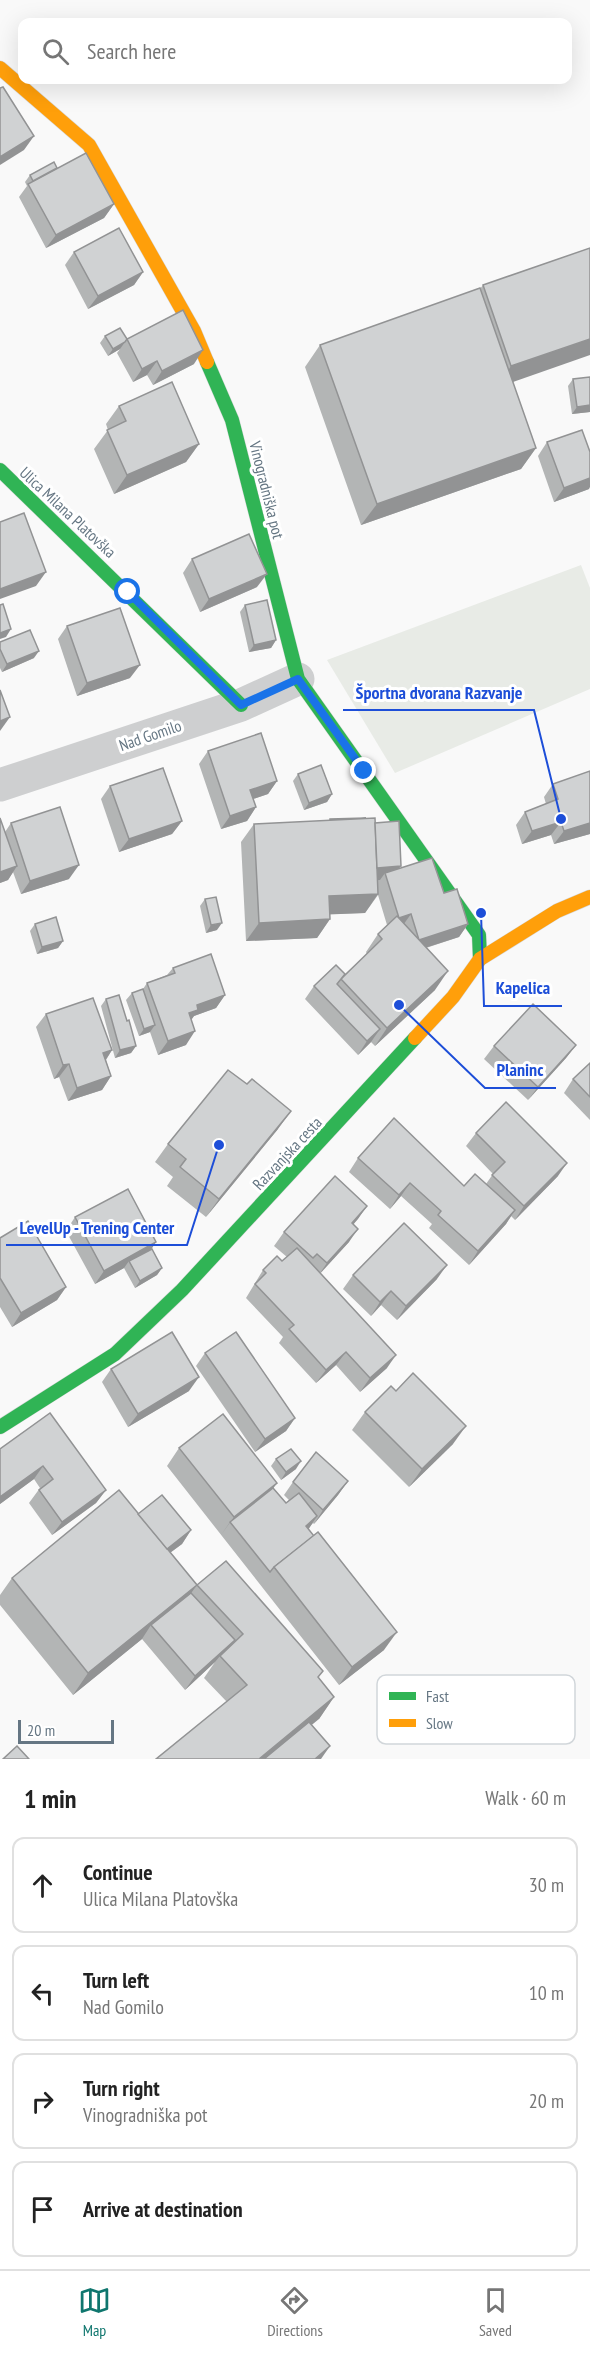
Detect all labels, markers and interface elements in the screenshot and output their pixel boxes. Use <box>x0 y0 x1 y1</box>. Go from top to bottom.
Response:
search box <box>18 18 572 84</box>
icon: search <box>39 35 72 68</box>
text: Search here <box>87 37 176 65</box>
street label: Vinogradniška pot <box>245 438 289 541</box>
street label: Ulica Milana Platovška <box>16 462 120 562</box>
route start <box>114 578 140 604</box>
callout: Športna dvorana Razvanje <box>343 674 534 710</box>
text: Športna dvorana Razvanje <box>356 681 523 704</box>
street label: Nad Gomilo <box>116 715 184 755</box>
route end <box>350 757 376 783</box>
callout: Kapelica <box>484 970 562 1006</box>
text: Kapelica <box>496 976 550 999</box>
callout: Planinc <box>485 1052 556 1088</box>
text: Planinc <box>497 1058 544 1081</box>
street label: Razvanjska cesta <box>248 1112 326 1194</box>
callout: LevelUp - Trening Center <box>6 1209 187 1245</box>
text: LevelUp - Trening Center <box>20 1216 175 1239</box>
legend <box>377 1675 575 1744</box>
text: Fast <box>426 1686 449 1706</box>
text: Slow <box>426 1713 453 1733</box>
scale bar <box>18 1717 114 1744</box>
text: 20 m <box>27 1720 55 1740</box>
text: 1 min <box>24 1782 77 1815</box>
text: Walk · 60 m <box>485 1785 566 1811</box>
text: Continue <box>83 1858 153 1886</box>
icon: ahead <box>26 1869 59 1902</box>
text: 30 m <box>529 1872 564 1898</box>
text: Ulica Milana Platovška <box>83 1886 238 1912</box>
text: Turn left <box>83 1966 149 1994</box>
icon: left <box>26 1977 59 2010</box>
text: 10 m <box>529 1980 564 2006</box>
text: Nad Gomilo <box>83 1994 164 2020</box>
text: Turn right <box>83 2074 160 2102</box>
icon: right <box>26 2085 59 2118</box>
text: 20 m <box>529 2088 564 2114</box>
text: Vinogradniška pot <box>83 2102 208 2128</box>
icon: arrive <box>26 2193 59 2226</box>
text: Arrive at destination <box>83 2195 243 2223</box>
tab: Map <box>78 2284 111 2340</box>
tab: Directions <box>267 2284 323 2340</box>
tab: Saved <box>479 2284 512 2340</box>

